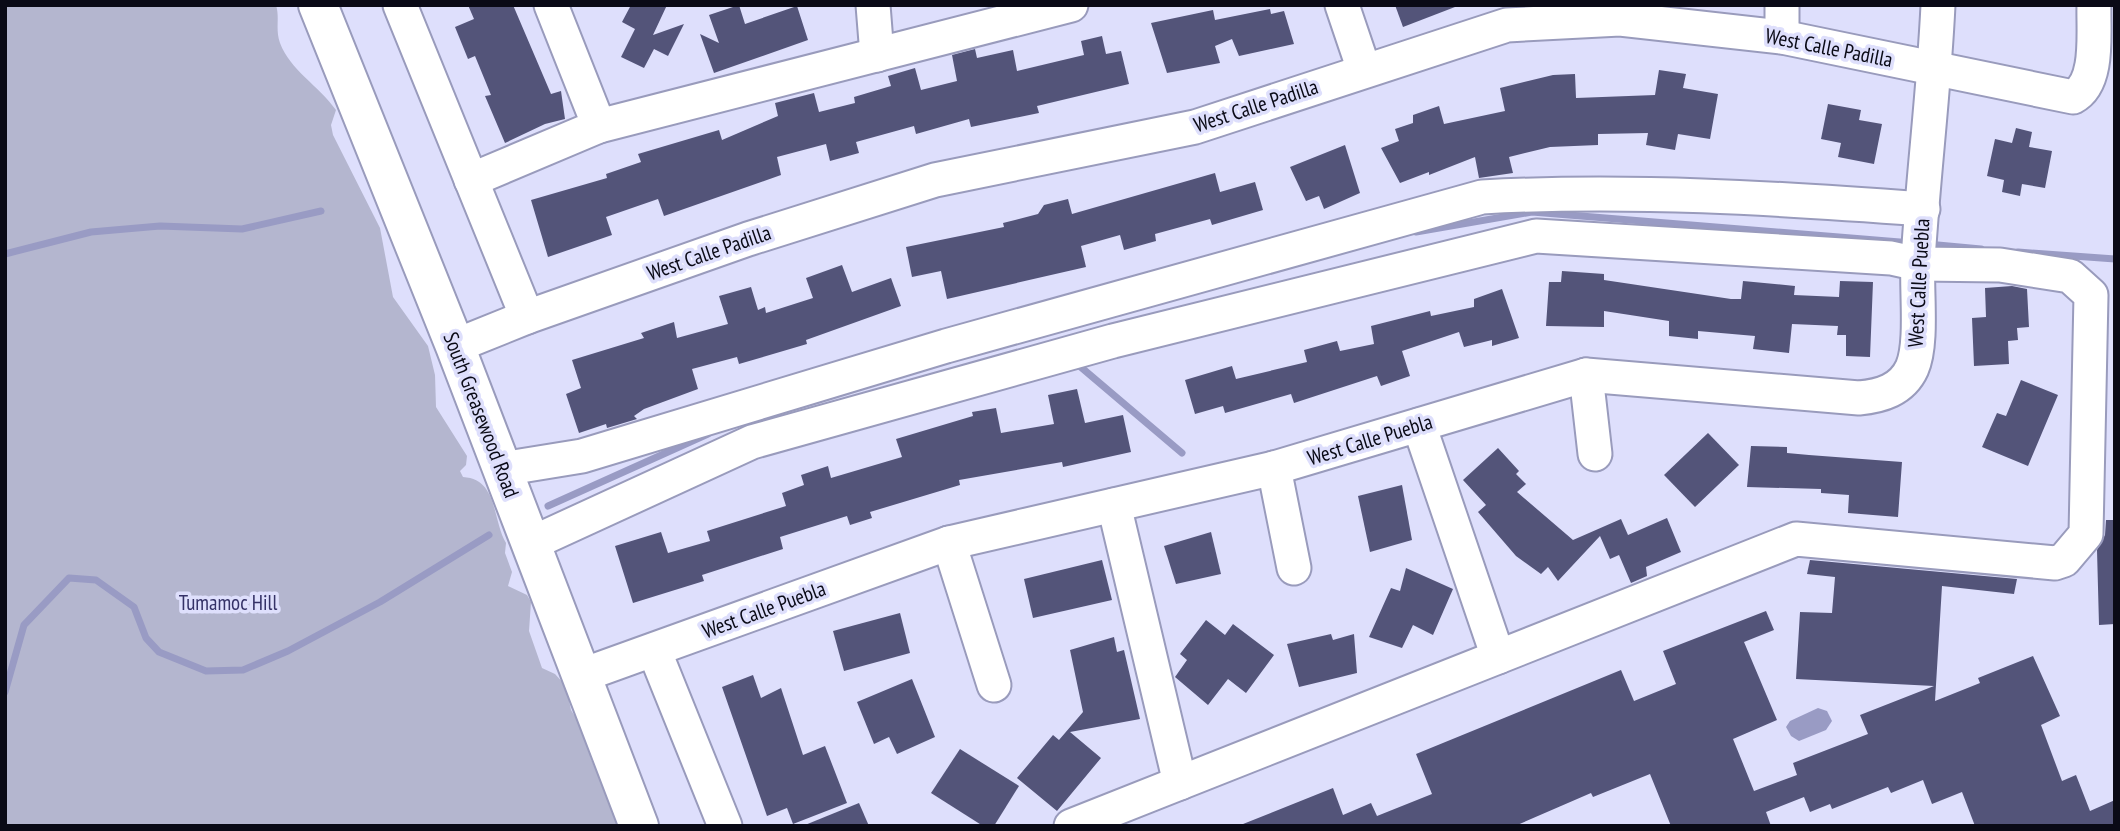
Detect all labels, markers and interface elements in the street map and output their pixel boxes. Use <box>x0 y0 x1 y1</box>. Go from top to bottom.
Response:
street label: West Calle Padilla <box>1763 22 1895 73</box>
street label: West Calle Padilla <box>1190 73 1321 138</box>
street label: West Calle Puebla <box>1902 218 1935 348</box>
street label: West Calle Padilla <box>643 219 774 286</box>
street label: South Greasewood Road <box>437 328 525 501</box>
street label: West Calle Puebla <box>1304 408 1436 471</box>
street label: West Calle Puebla <box>699 575 829 644</box>
park label: Tumamoc Hill <box>179 589 277 616</box>

